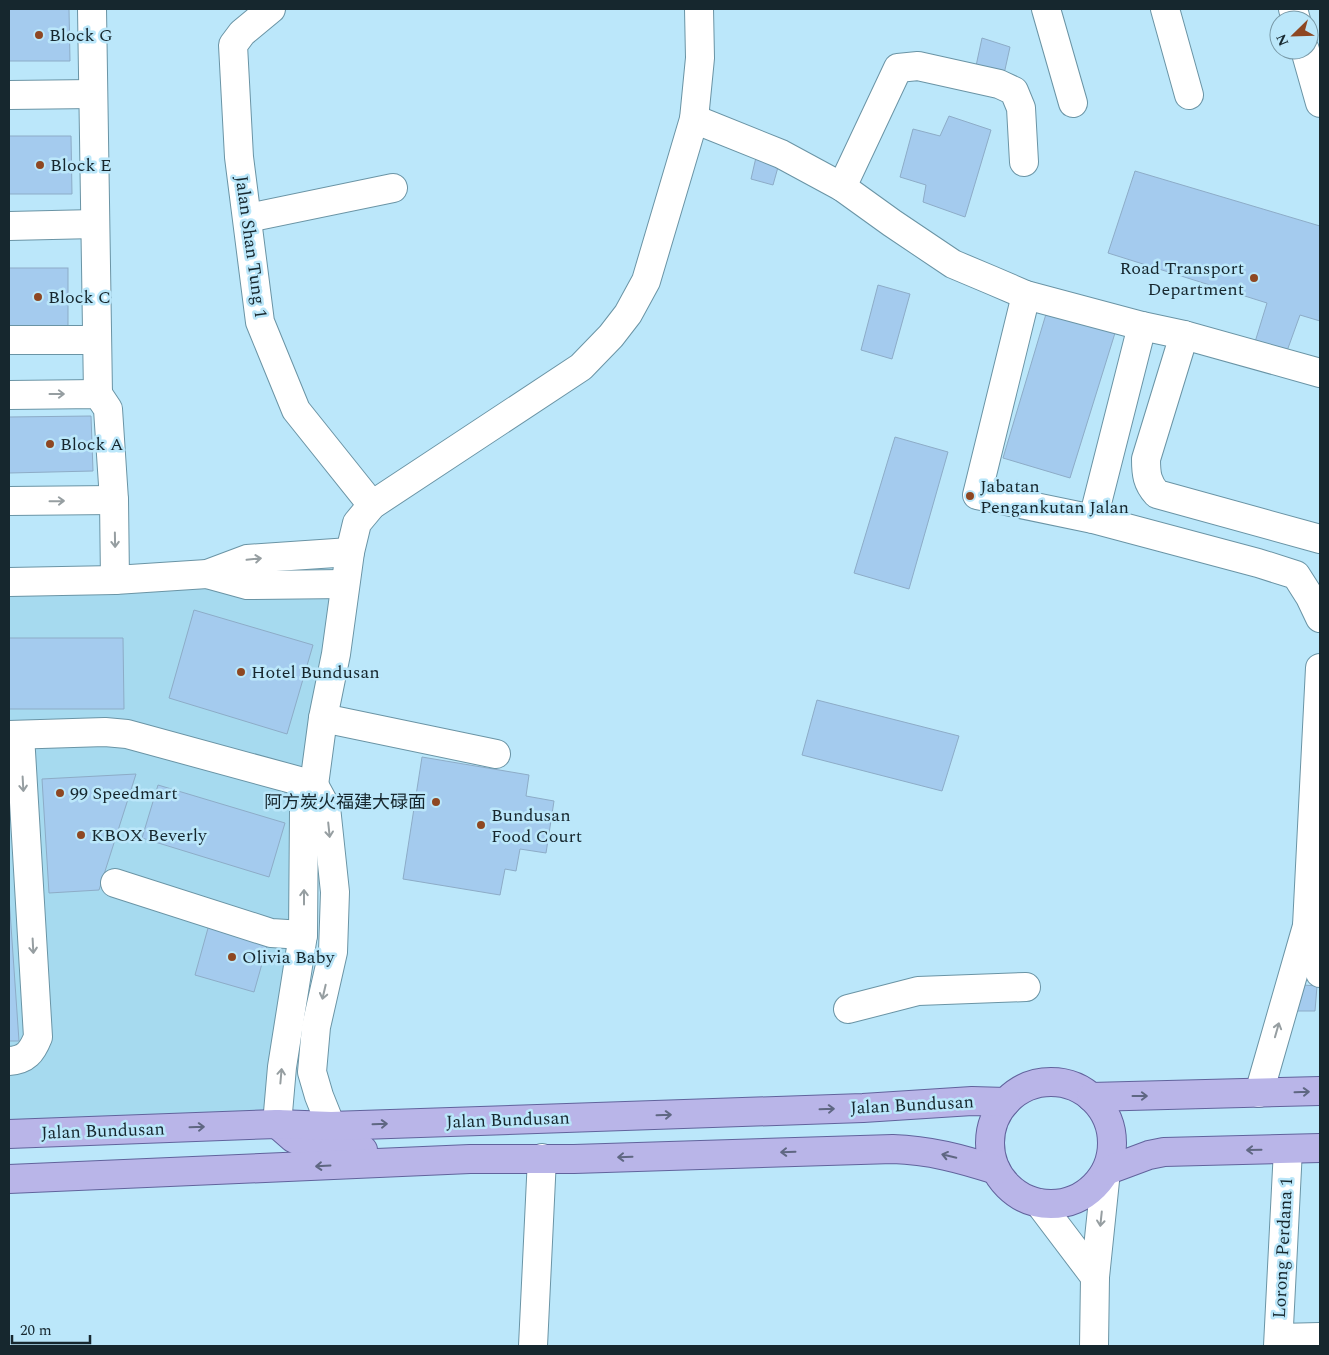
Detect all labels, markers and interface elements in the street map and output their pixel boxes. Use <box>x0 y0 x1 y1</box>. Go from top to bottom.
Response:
north arrow <box>1269 10 1319 60</box>
place label: Block G <box>49 22 113 49</box>
marker: Block G <box>33 29 45 41</box>
text: N <box>1271 31 1294 49</box>
place label: Block E <box>50 152 112 179</box>
marker: Block E <box>34 159 46 171</box>
street label: Jalan Shan Tung 1 <box>228 174 274 320</box>
place label: Road Transport Department <box>1119 255 1244 303</box>
marker: Road Transport Department <box>1248 272 1260 284</box>
place label: Block C <box>48 284 111 311</box>
marker: Block C <box>32 291 44 303</box>
one-way arrow <box>49 389 65 399</box>
place label: Block A <box>60 431 123 458</box>
marker: Block A <box>44 438 56 450</box>
place label: Jabatan Pengankutan Jalan <box>980 473 1129 521</box>
marker: Jabatan Pengankutan Jalan <box>964 490 976 502</box>
one-way arrow <box>49 496 65 505</box>
one-way arrow <box>110 532 119 548</box>
one-way arrow <box>245 554 261 564</box>
place label: Hotel Bundusan <box>251 659 380 686</box>
marker: Hotel Bundusan <box>235 666 247 678</box>
one-way arrow <box>18 775 27 791</box>
place label: 99 Speedmart <box>70 780 178 807</box>
marker: 99 Speedmart <box>54 787 66 799</box>
place label: 阿方炭火福建大碌面 <box>264 789 426 816</box>
marker: 阿方炭火福建大碌面 <box>430 796 442 808</box>
place label: Bundusan Food Court <box>491 802 582 850</box>
marker: Bundusan Food Court <box>475 819 487 831</box>
place label: KBOX Beverly <box>91 822 208 849</box>
one-way arrow <box>324 822 334 838</box>
marker: KBOX Beverly <box>75 829 87 841</box>
one-way arrow <box>299 890 309 906</box>
one-way arrow <box>28 938 37 954</box>
place label: Olivia Baby <box>242 944 336 971</box>
marker: Olivia Baby <box>226 951 238 963</box>
one-way arrow <box>319 983 329 999</box>
one-way arrow <box>1273 1022 1283 1038</box>
one-way arrow <box>276 1068 286 1084</box>
one-way arrow <box>1294 1087 1310 1097</box>
street label: Jalan Bundusan <box>849 1088 975 1122</box>
one-way arrow <box>1132 1091 1148 1101</box>
street label: Jalan Bundusan <box>446 1104 570 1136</box>
one-way arrow <box>818 1104 835 1114</box>
one-way arrow <box>656 1110 672 1119</box>
street label: Jalan Bundusan <box>41 1115 165 1147</box>
one-way arrow <box>371 1119 387 1129</box>
one-way arrow <box>189 1122 205 1132</box>
one-way arrow <box>1246 1145 1262 1155</box>
one-way arrow <box>780 1148 796 1157</box>
one-way arrow <box>942 1151 958 1160</box>
one-way arrow <box>617 1153 633 1162</box>
one-way arrow <box>315 1161 331 1170</box>
street label: Lorong Perdana 1 <box>1266 1177 1300 1319</box>
one-way arrow <box>1096 1211 1105 1227</box>
scale bar <box>12 1312 90 1344</box>
text: 20 m <box>20 1319 52 1342</box>

